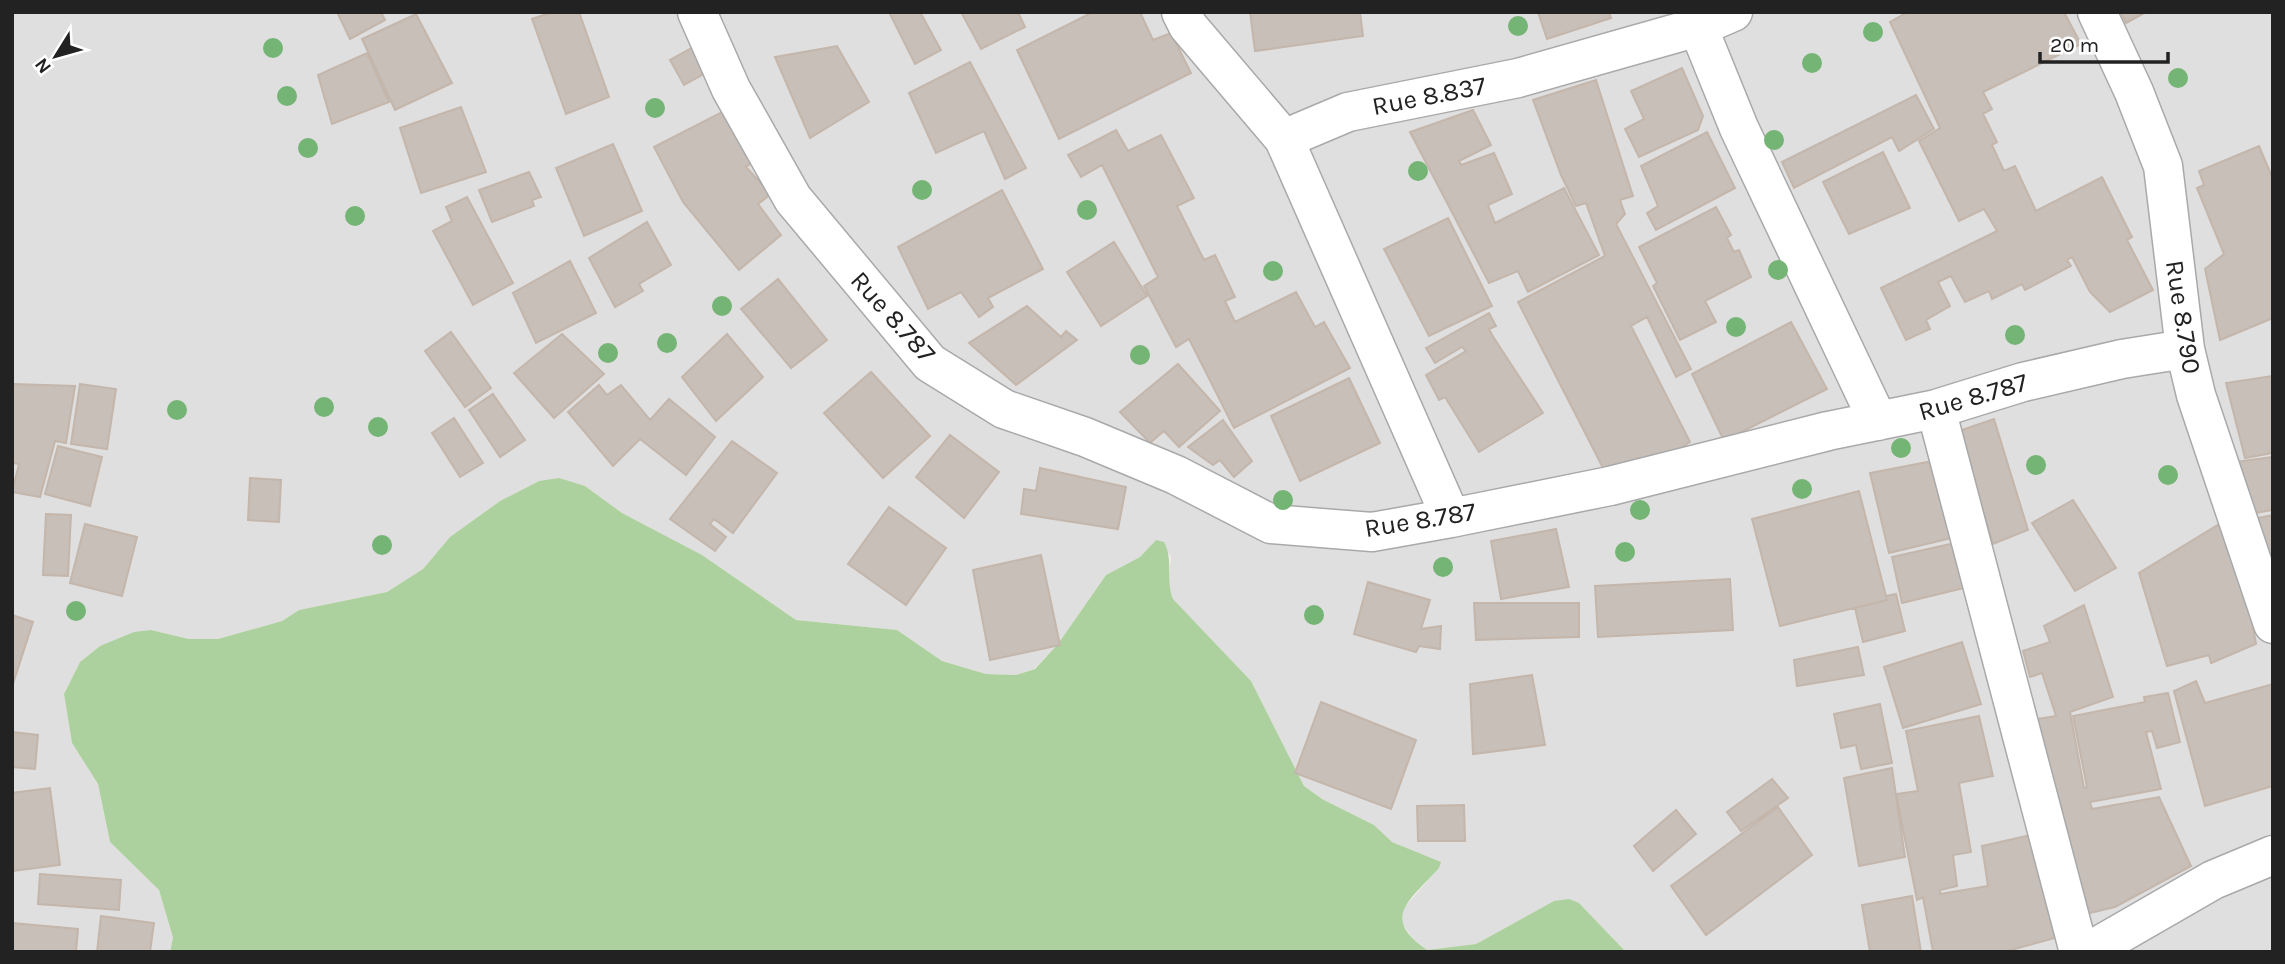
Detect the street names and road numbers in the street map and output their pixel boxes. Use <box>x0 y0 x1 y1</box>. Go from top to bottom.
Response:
street label: Rue 8.837 <box>1369 70 1489 122</box>
street label: Rue 8.790 <box>2159 258 2207 376</box>
street label: Rue 8.787 <box>844 265 942 369</box>
street label: Rue 8.787 <box>1915 367 2031 427</box>
street label: Rue 8.787 <box>1362 496 1478 544</box>

